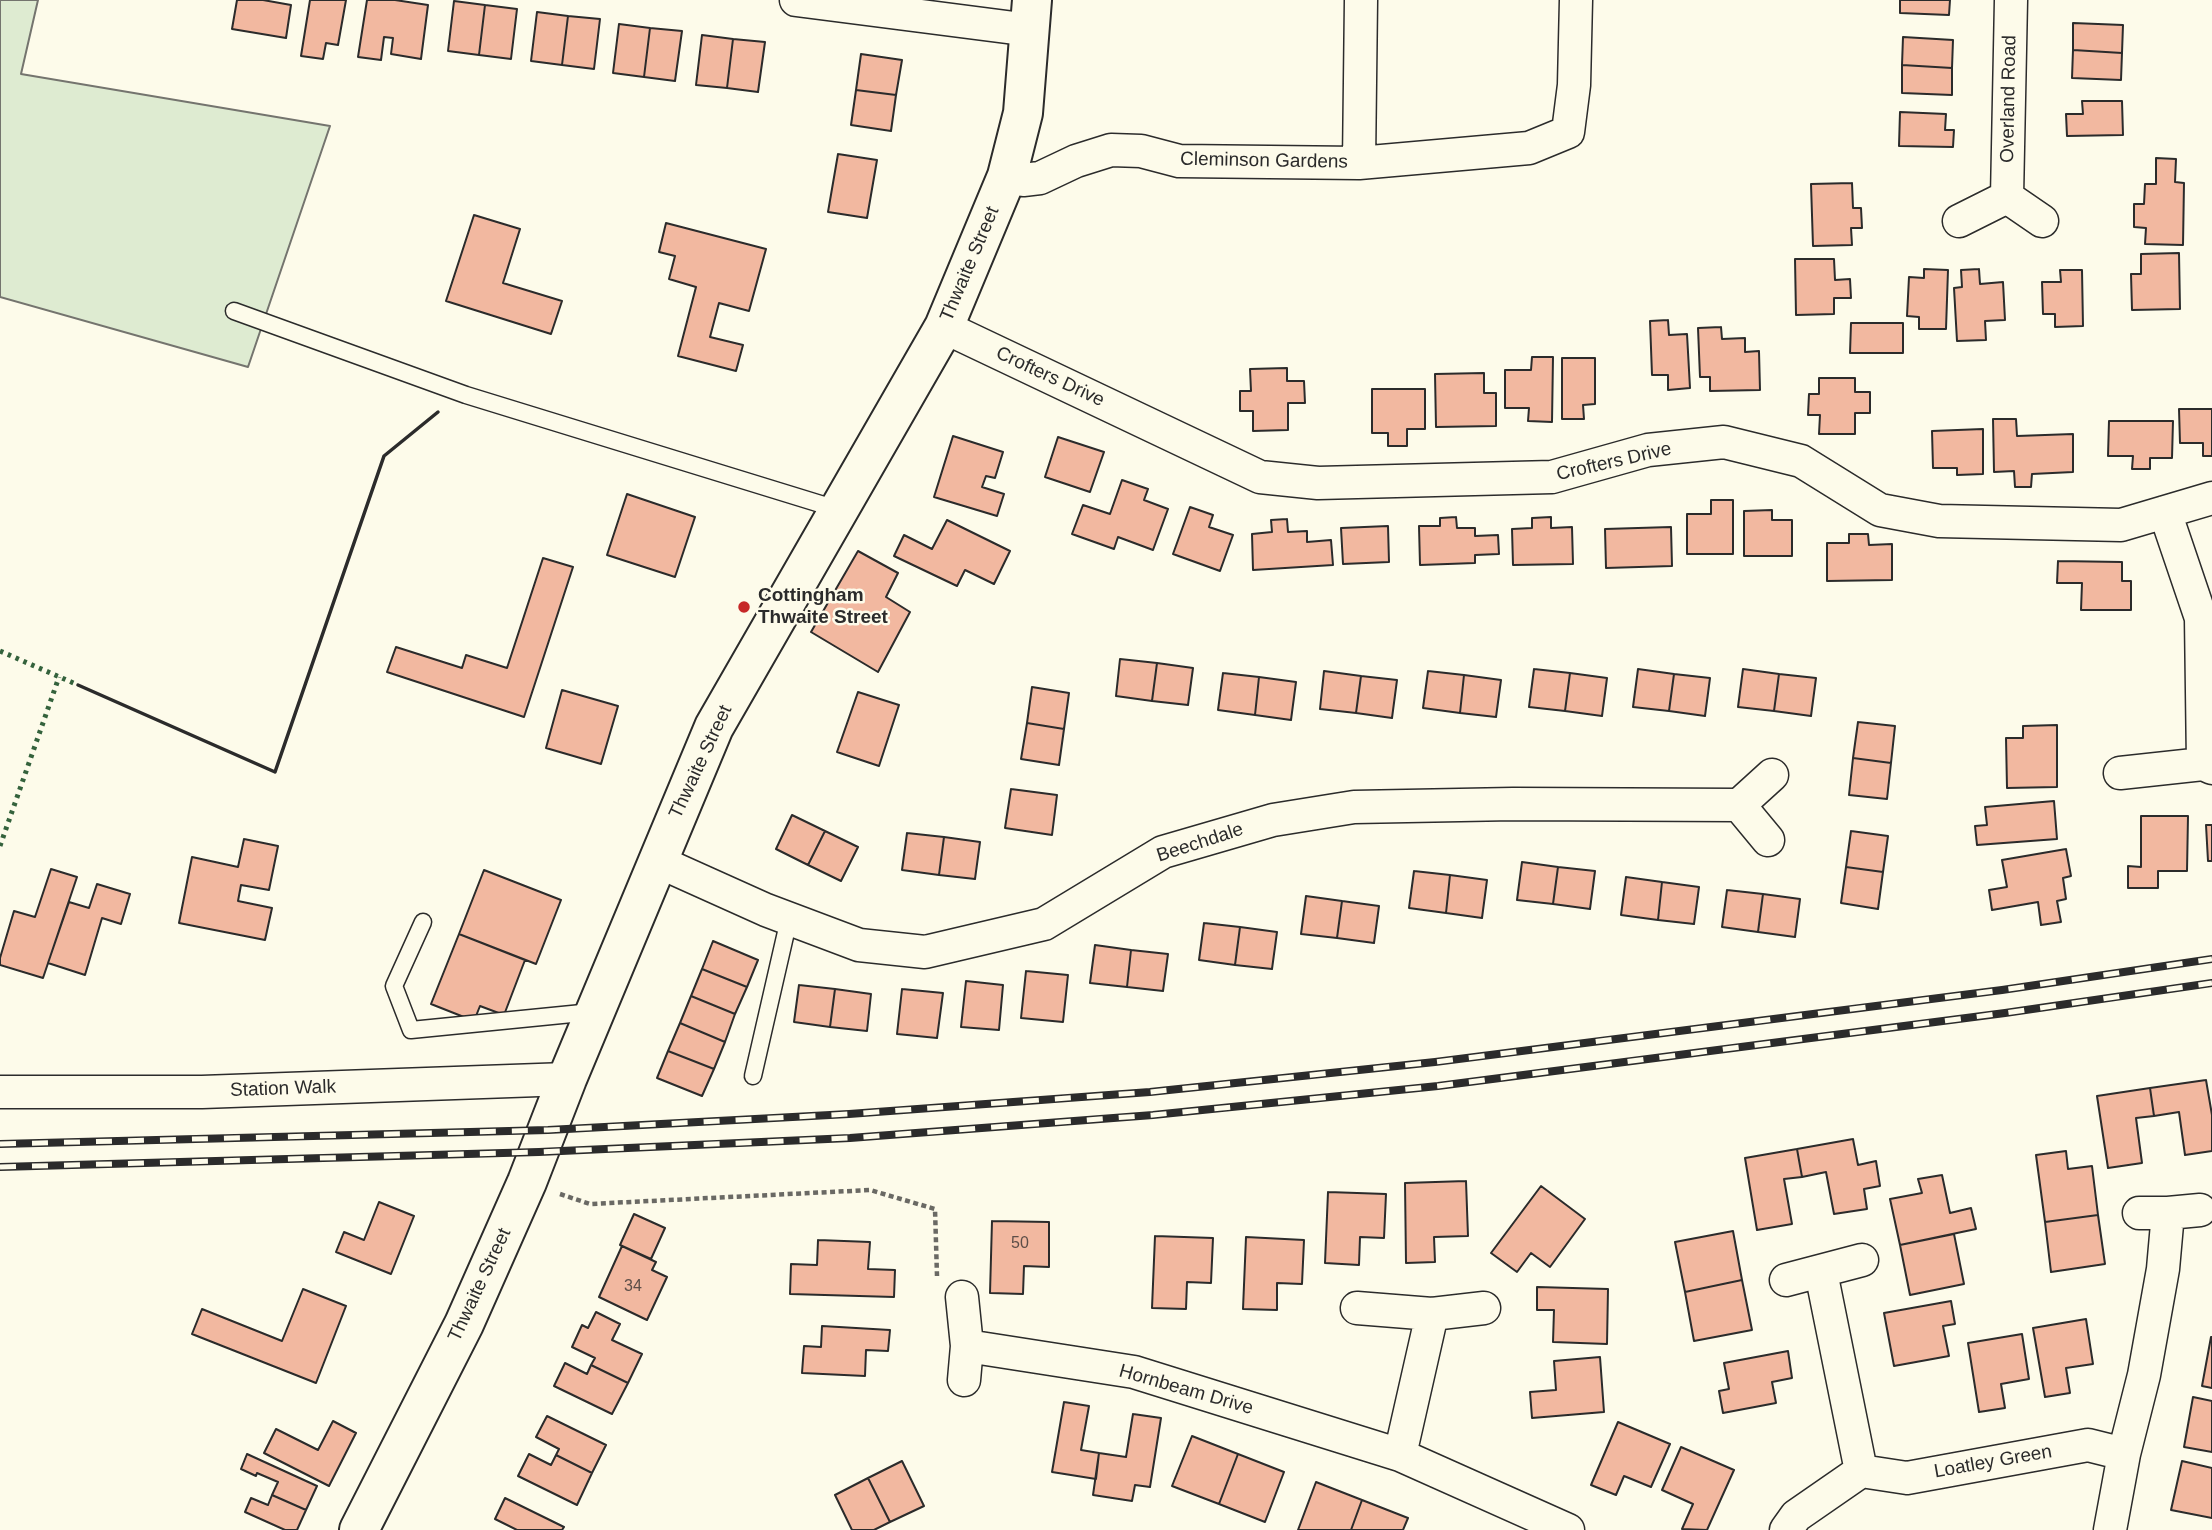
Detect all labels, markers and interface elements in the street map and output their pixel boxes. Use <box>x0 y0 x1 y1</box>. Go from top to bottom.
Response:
street label: Overland Road <box>1996 35 2022 163</box>
street label: Cleminson Gardens <box>1180 148 1348 174</box>
street label: Thwaite Street <box>936 203 1004 325</box>
street label: Crofters Drive <box>992 342 1108 412</box>
street label: Crofters Drive <box>1554 438 1674 486</box>
place label: Cottingham Thwaite Street <box>758 585 888 629</box>
marker: Cottingham Thwaite Street <box>736 599 752 615</box>
street label: Thwaite Street <box>665 702 737 822</box>
street label: Beechdale <box>1154 818 1246 868</box>
street label: Station Walk <box>230 1076 336 1102</box>
street label: Thwaite Street <box>444 1225 516 1345</box>
house number: 50 <box>1011 1234 1029 1254</box>
house number: 34 <box>624 1277 642 1297</box>
street label: Hornbeam Drive <box>1116 1360 1256 1420</box>
street label: Loatley Green <box>1932 1440 2054 1484</box>

